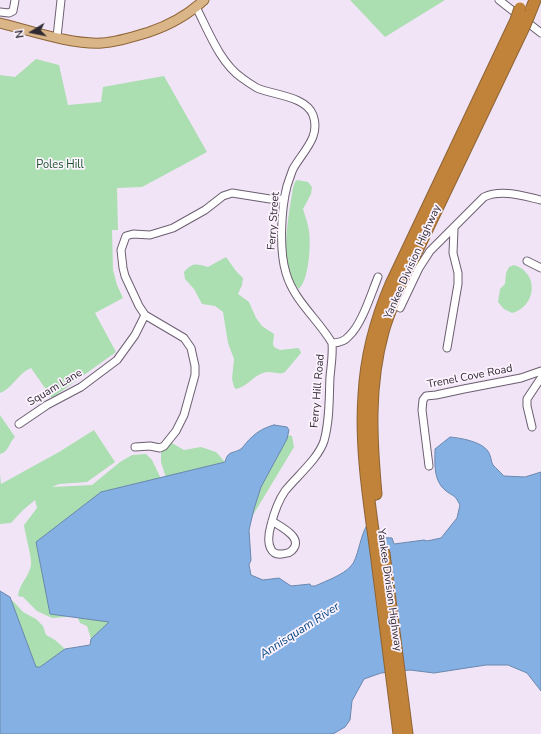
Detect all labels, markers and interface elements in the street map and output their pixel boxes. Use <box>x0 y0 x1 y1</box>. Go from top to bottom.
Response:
north arrow <box>12 12 52 52</box>
text: N <box>12 29 28 40</box>
park label: Poles Hill <box>36 158 84 172</box>
street label: Ferry Street <box>265 191 283 251</box>
street label: Yankee Division Highway <box>382 203 444 321</box>
street label: Ferry Hill Road <box>308 353 328 429</box>
street label: Trenel Cove Road <box>426 362 514 392</box>
street label: Squam Lane <box>25 367 85 409</box>
street label: Yankee Division Highway <box>374 528 404 652</box>
water label: Annisquam River <box>258 600 342 662</box>

